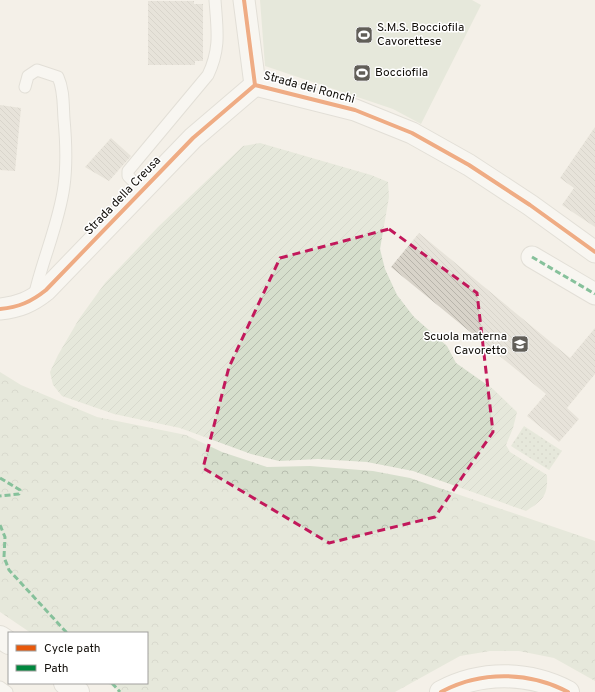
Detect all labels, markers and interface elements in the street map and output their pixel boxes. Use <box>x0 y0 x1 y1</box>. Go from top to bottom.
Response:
place label: S.M.S. Bocciofila Cavorettese <box>377 20 464 50</box>
sports icon: S.M.S. Bocciofila Cavorettese <box>354 25 374 45</box>
sports icon: Bocciofila <box>352 63 372 83</box>
place label: Bocciofila <box>375 65 428 81</box>
street label: Strada dei Ronchi <box>262 68 356 108</box>
street label: Strada della Creusa <box>81 153 165 239</box>
place label: Scuola materna Cavoretto <box>423 329 507 359</box>
school or university icon: Scuola materna Cavoretto <box>510 334 530 354</box>
legend <box>8 632 148 684</box>
text: Cycle path <box>44 641 101 657</box>
text: Path <box>44 661 69 677</box>

